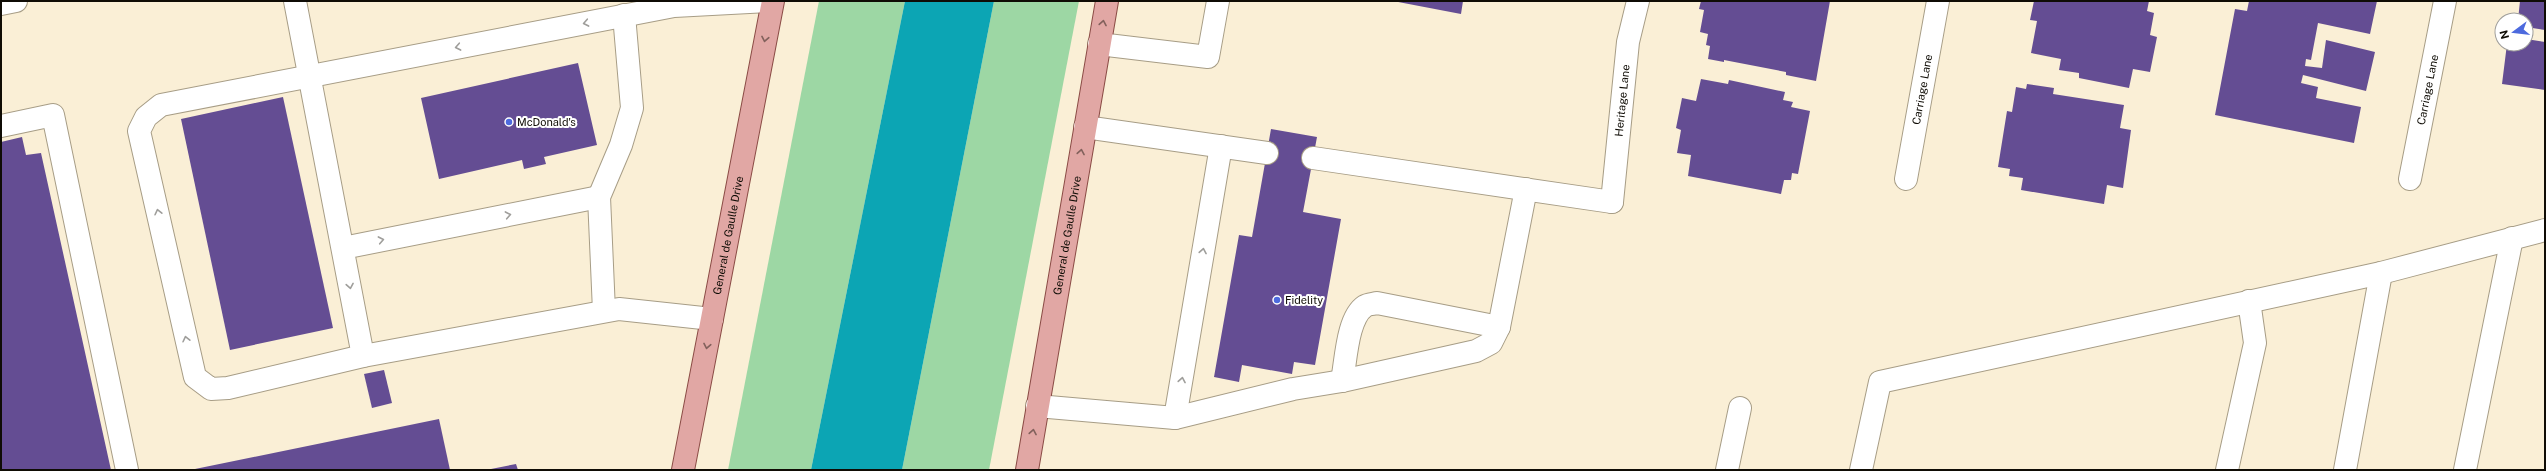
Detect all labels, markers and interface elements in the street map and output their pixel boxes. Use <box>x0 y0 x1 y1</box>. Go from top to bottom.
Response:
north arrow <box>2494 12 2534 52</box>
one-way arrow <box>582 18 589 26</box>
one-way arrow <box>1098 20 1107 27</box>
text: N <box>2497 29 2511 40</box>
one-way arrow <box>762 36 770 42</box>
one-way arrow <box>455 42 461 51</box>
street label: Carriage Lane <box>1910 53 1934 126</box>
street label: Carriage Lane <box>2415 53 2440 126</box>
street label: Heritage Lane <box>1613 64 1632 137</box>
place label: McDonald's <box>517 116 576 128</box>
marker: McDonald's <box>504 117 514 127</box>
one-way arrow <box>1076 149 1085 155</box>
street label: General de Gaulle Drive <box>711 175 745 296</box>
street label: General de Gaulle Drive <box>1051 175 1083 296</box>
one-way arrow <box>154 209 162 216</box>
one-way arrow <box>505 211 512 219</box>
one-way arrow <box>378 237 384 245</box>
one-way arrow <box>1198 248 1207 255</box>
one-way arrow <box>345 283 353 289</box>
place label: Fidelity <box>1285 294 1323 306</box>
marker: Fidelity <box>1272 295 1282 305</box>
one-way arrow <box>183 336 191 342</box>
one-way arrow <box>703 343 711 349</box>
one-way arrow <box>1177 377 1185 383</box>
one-way arrow <box>1028 428 1037 435</box>

